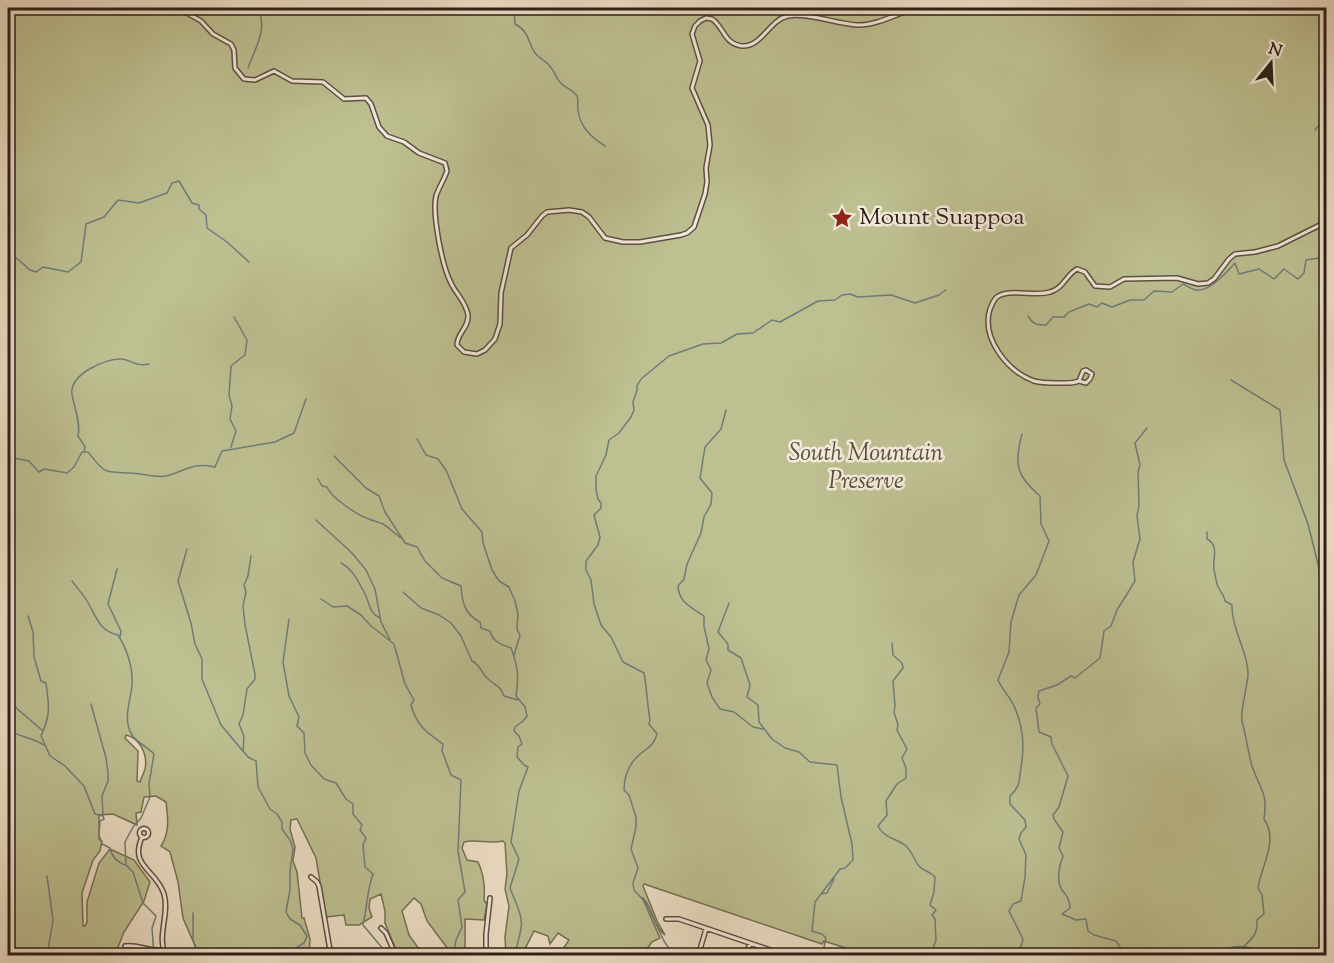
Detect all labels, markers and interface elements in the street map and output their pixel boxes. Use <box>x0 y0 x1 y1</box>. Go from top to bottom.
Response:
north arrow <box>1241 33 1301 93</box>
text: N <box>1265 38 1285 64</box>
place label: Mount Suappoa <box>859 201 1024 235</box>
place icon: Mount Suappoa <box>830 206 854 230</box>
park label: South Mountain Preserve <box>789 437 944 499</box>

